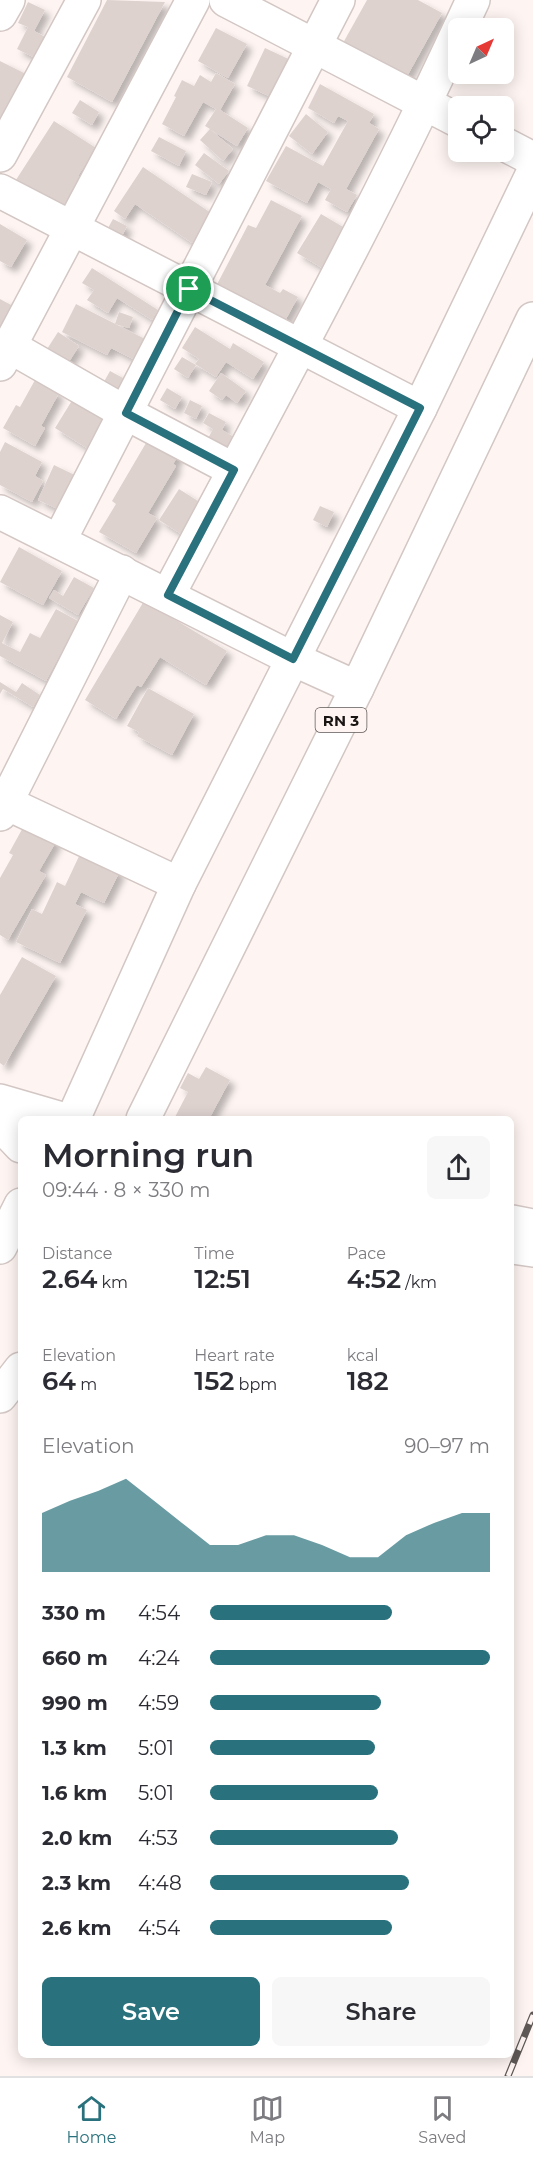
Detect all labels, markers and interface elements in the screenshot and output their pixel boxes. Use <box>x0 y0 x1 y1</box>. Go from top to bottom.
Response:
north arrow <box>448 18 514 84</box>
map controls <box>448 18 514 162</box>
button: locate <box>448 96 514 162</box>
pin <box>163 263 214 314</box>
icon: arrive <box>172 272 205 305</box>
road number: RN 3 <box>316 708 366 732</box>
text: Morning run <box>42 1135 254 1175</box>
button: share <box>427 1136 490 1199</box>
text: 09:44 · 8 × 330 m <box>42 1178 211 1202</box>
text: Distance <box>42 1244 112 1263</box>
text: Time <box>194 1244 234 1263</box>
text: Pace <box>347 1244 386 1263</box>
text: 2.64 <box>42 1263 97 1295</box>
text: 12:51 <box>194 1263 251 1295</box>
text: 4:52 <box>347 1263 401 1295</box>
text: km <box>97 1273 128 1292</box>
text: /km <box>401 1273 437 1292</box>
text: Elevation <box>42 1346 116 1365</box>
text: Heart rate <box>194 1346 275 1365</box>
text: kcal <box>347 1346 379 1365</box>
text: 64 <box>42 1365 76 1397</box>
text: 152 <box>194 1365 234 1397</box>
text: 182 <box>347 1365 389 1397</box>
text: m <box>76 1375 97 1394</box>
text: bpm <box>234 1375 277 1394</box>
text: Elevation <box>42 1434 134 1458</box>
text: 90–97 m <box>404 1434 490 1458</box>
text: 330 m <box>42 1601 106 1625</box>
text: 4:54 <box>138 1601 180 1625</box>
text: 660 m <box>42 1646 108 1670</box>
text: 4:24 <box>138 1646 180 1670</box>
text: 990 m <box>42 1691 108 1715</box>
text: 4:59 <box>138 1691 179 1715</box>
text: 1.3 km <box>42 1736 107 1760</box>
text: 5:01 <box>138 1736 174 1760</box>
text: 1.6 km <box>42 1781 107 1805</box>
text: 5:01 <box>138 1781 174 1805</box>
text: 2.0 km <box>42 1826 112 1850</box>
text: 4:53 <box>138 1826 178 1850</box>
text: 2.3 km <box>42 1871 111 1895</box>
text: 4:48 <box>138 1871 182 1895</box>
text: 2.6 km <box>42 1916 111 1940</box>
text: 4:54 <box>138 1916 180 1940</box>
button: Save <box>42 1977 260 2046</box>
button: Share <box>272 1977 490 2046</box>
tab: Home <box>67 2092 116 2147</box>
tab: Map <box>250 2092 285 2147</box>
tab: Saved <box>418 2092 466 2147</box>

